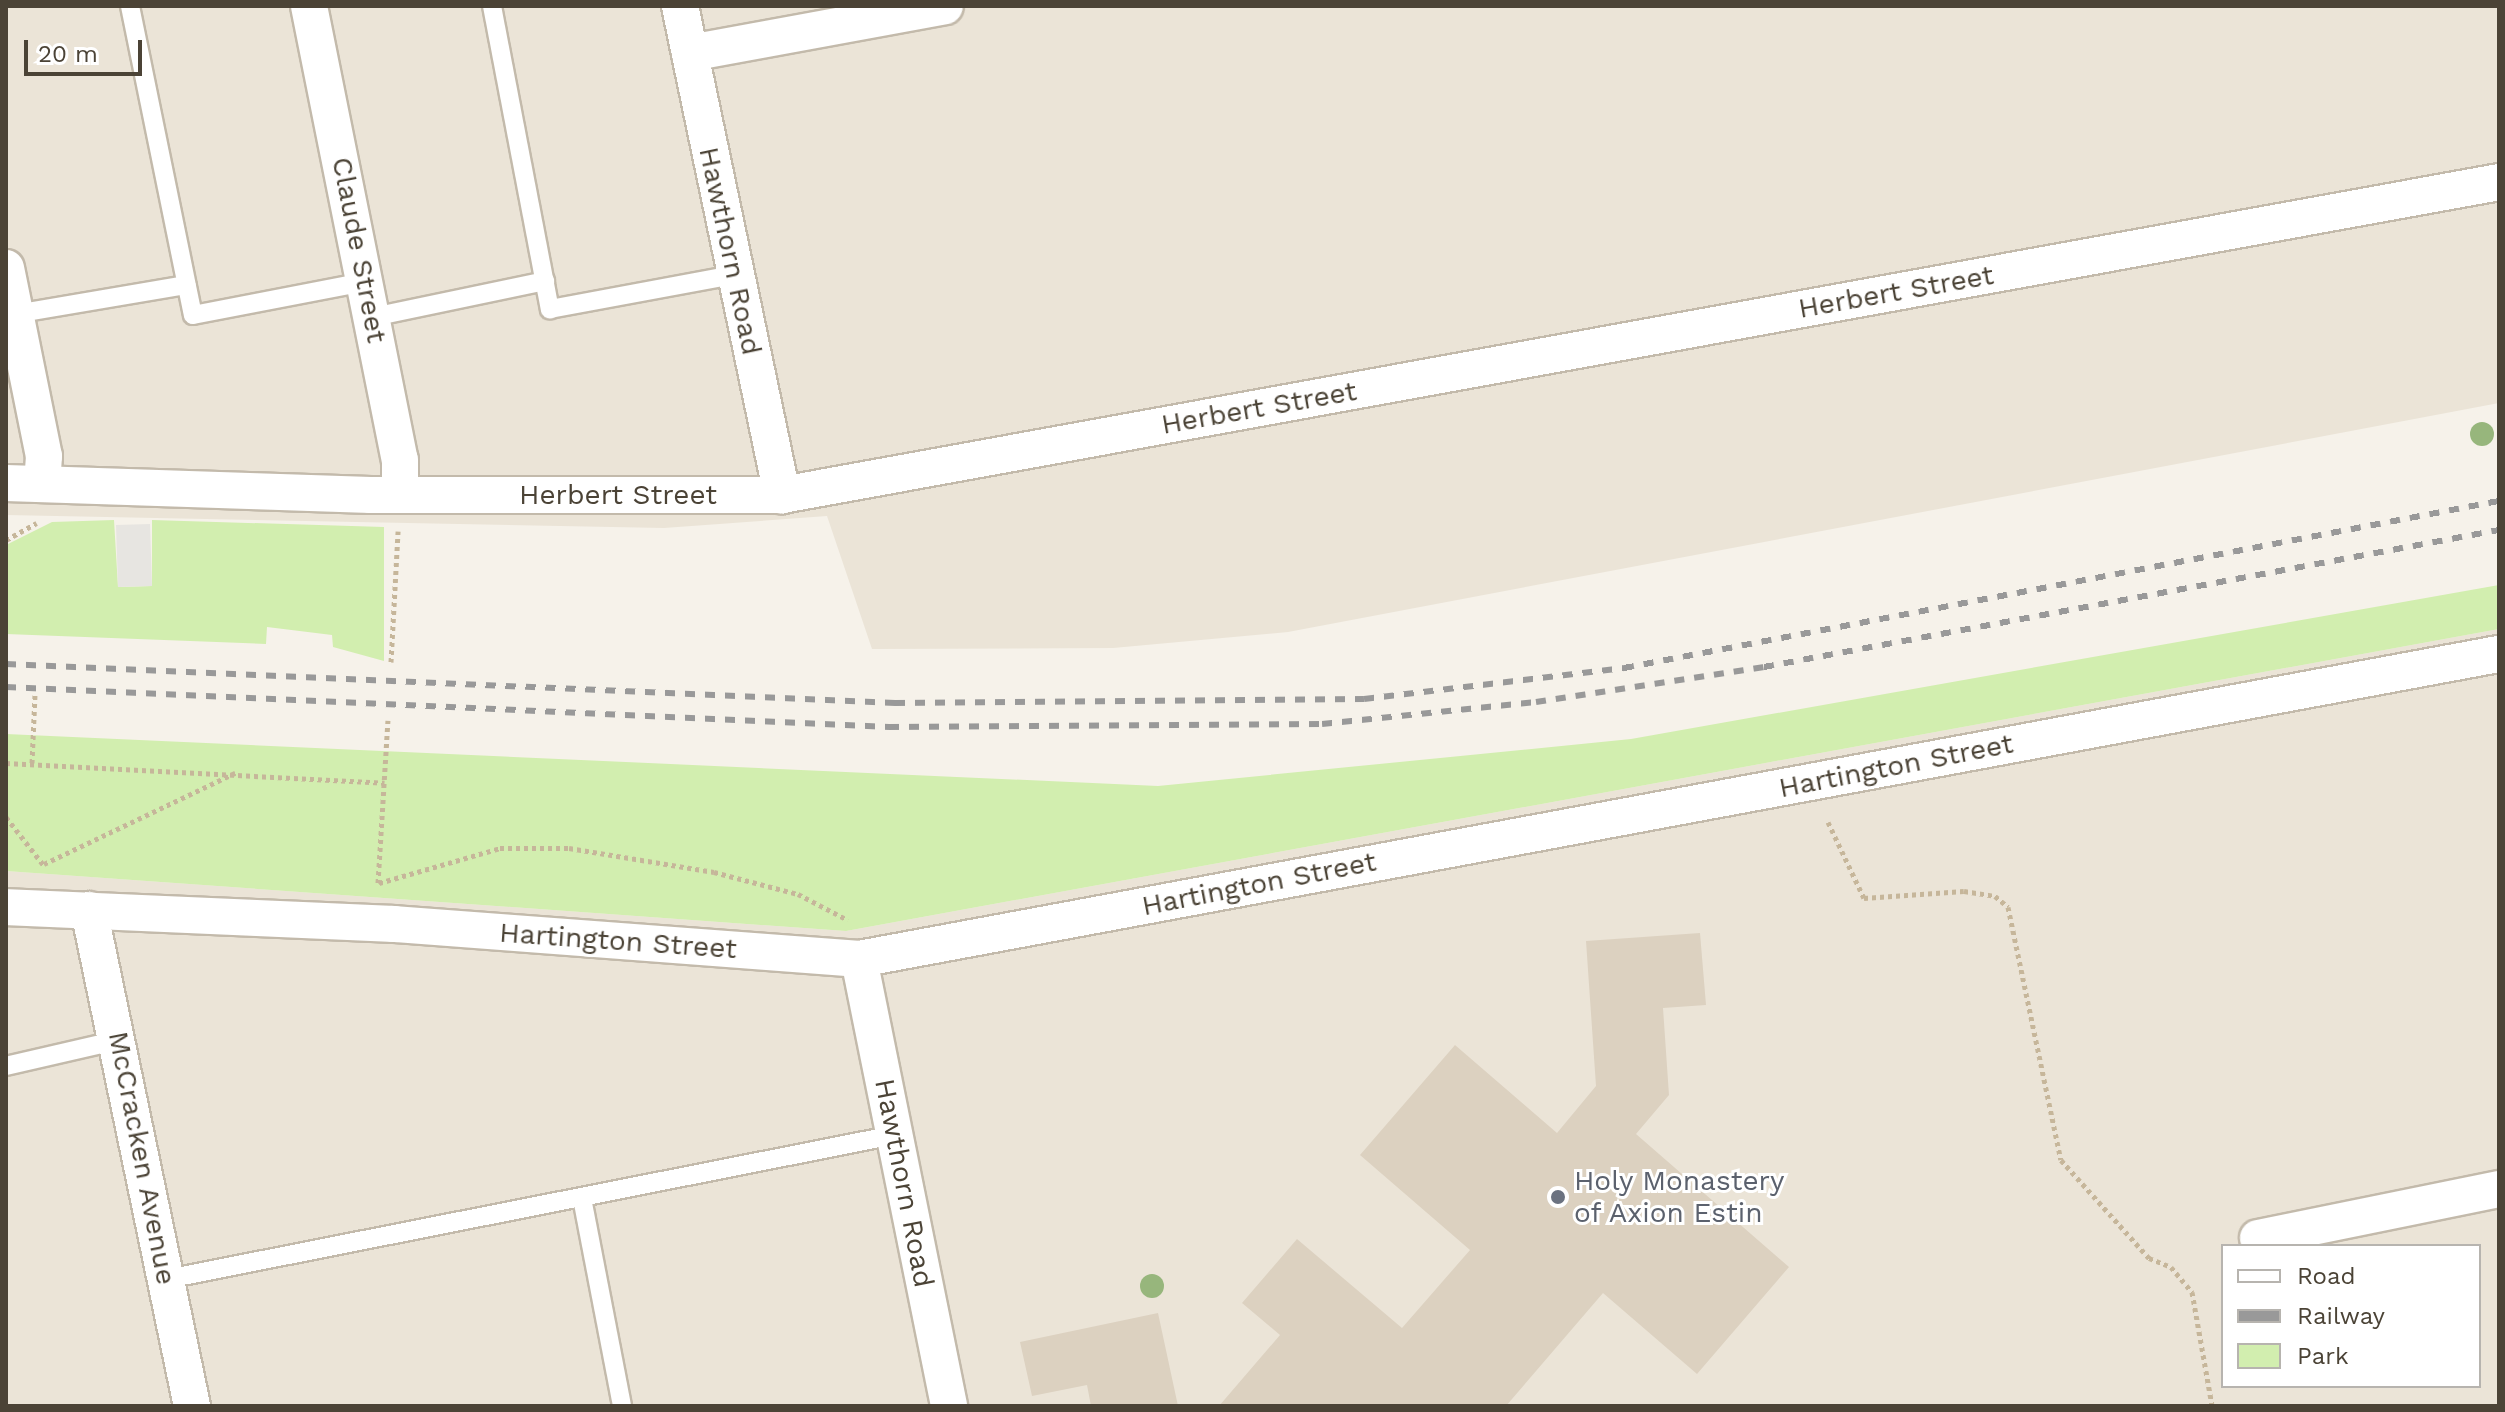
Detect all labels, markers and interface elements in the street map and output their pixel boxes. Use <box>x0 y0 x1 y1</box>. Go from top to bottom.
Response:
scale bar <box>28 24 146 74</box>
text: 20 m <box>38 40 98 68</box>
street label: Hawthorn Road <box>692 144 768 358</box>
street label: Claude Street <box>325 154 393 346</box>
street label: Herbert Street <box>1796 258 1996 326</box>
street label: Herbert Street <box>1159 374 1359 442</box>
street label: Herbert Street <box>519 478 717 512</box>
street label: Hartington Street <box>1776 727 2016 805</box>
street label: Hartington Street <box>1139 845 1379 923</box>
street label: Hartington Street <box>498 916 738 966</box>
street label: McCracken Avenue <box>101 1028 183 1288</box>
street label: Hawthorn Road <box>867 1076 941 1290</box>
place label: Holy Monastery of Axion Estin <box>1574 1164 1785 1230</box>
marker: Holy Monastery of Axion Estin <box>1549 1188 1567 1206</box>
legend <box>2221 1244 2481 1388</box>
text: Road <box>2297 1262 2356 1290</box>
text: Railway <box>2297 1302 2385 1330</box>
text: Park <box>2297 1342 2349 1370</box>

